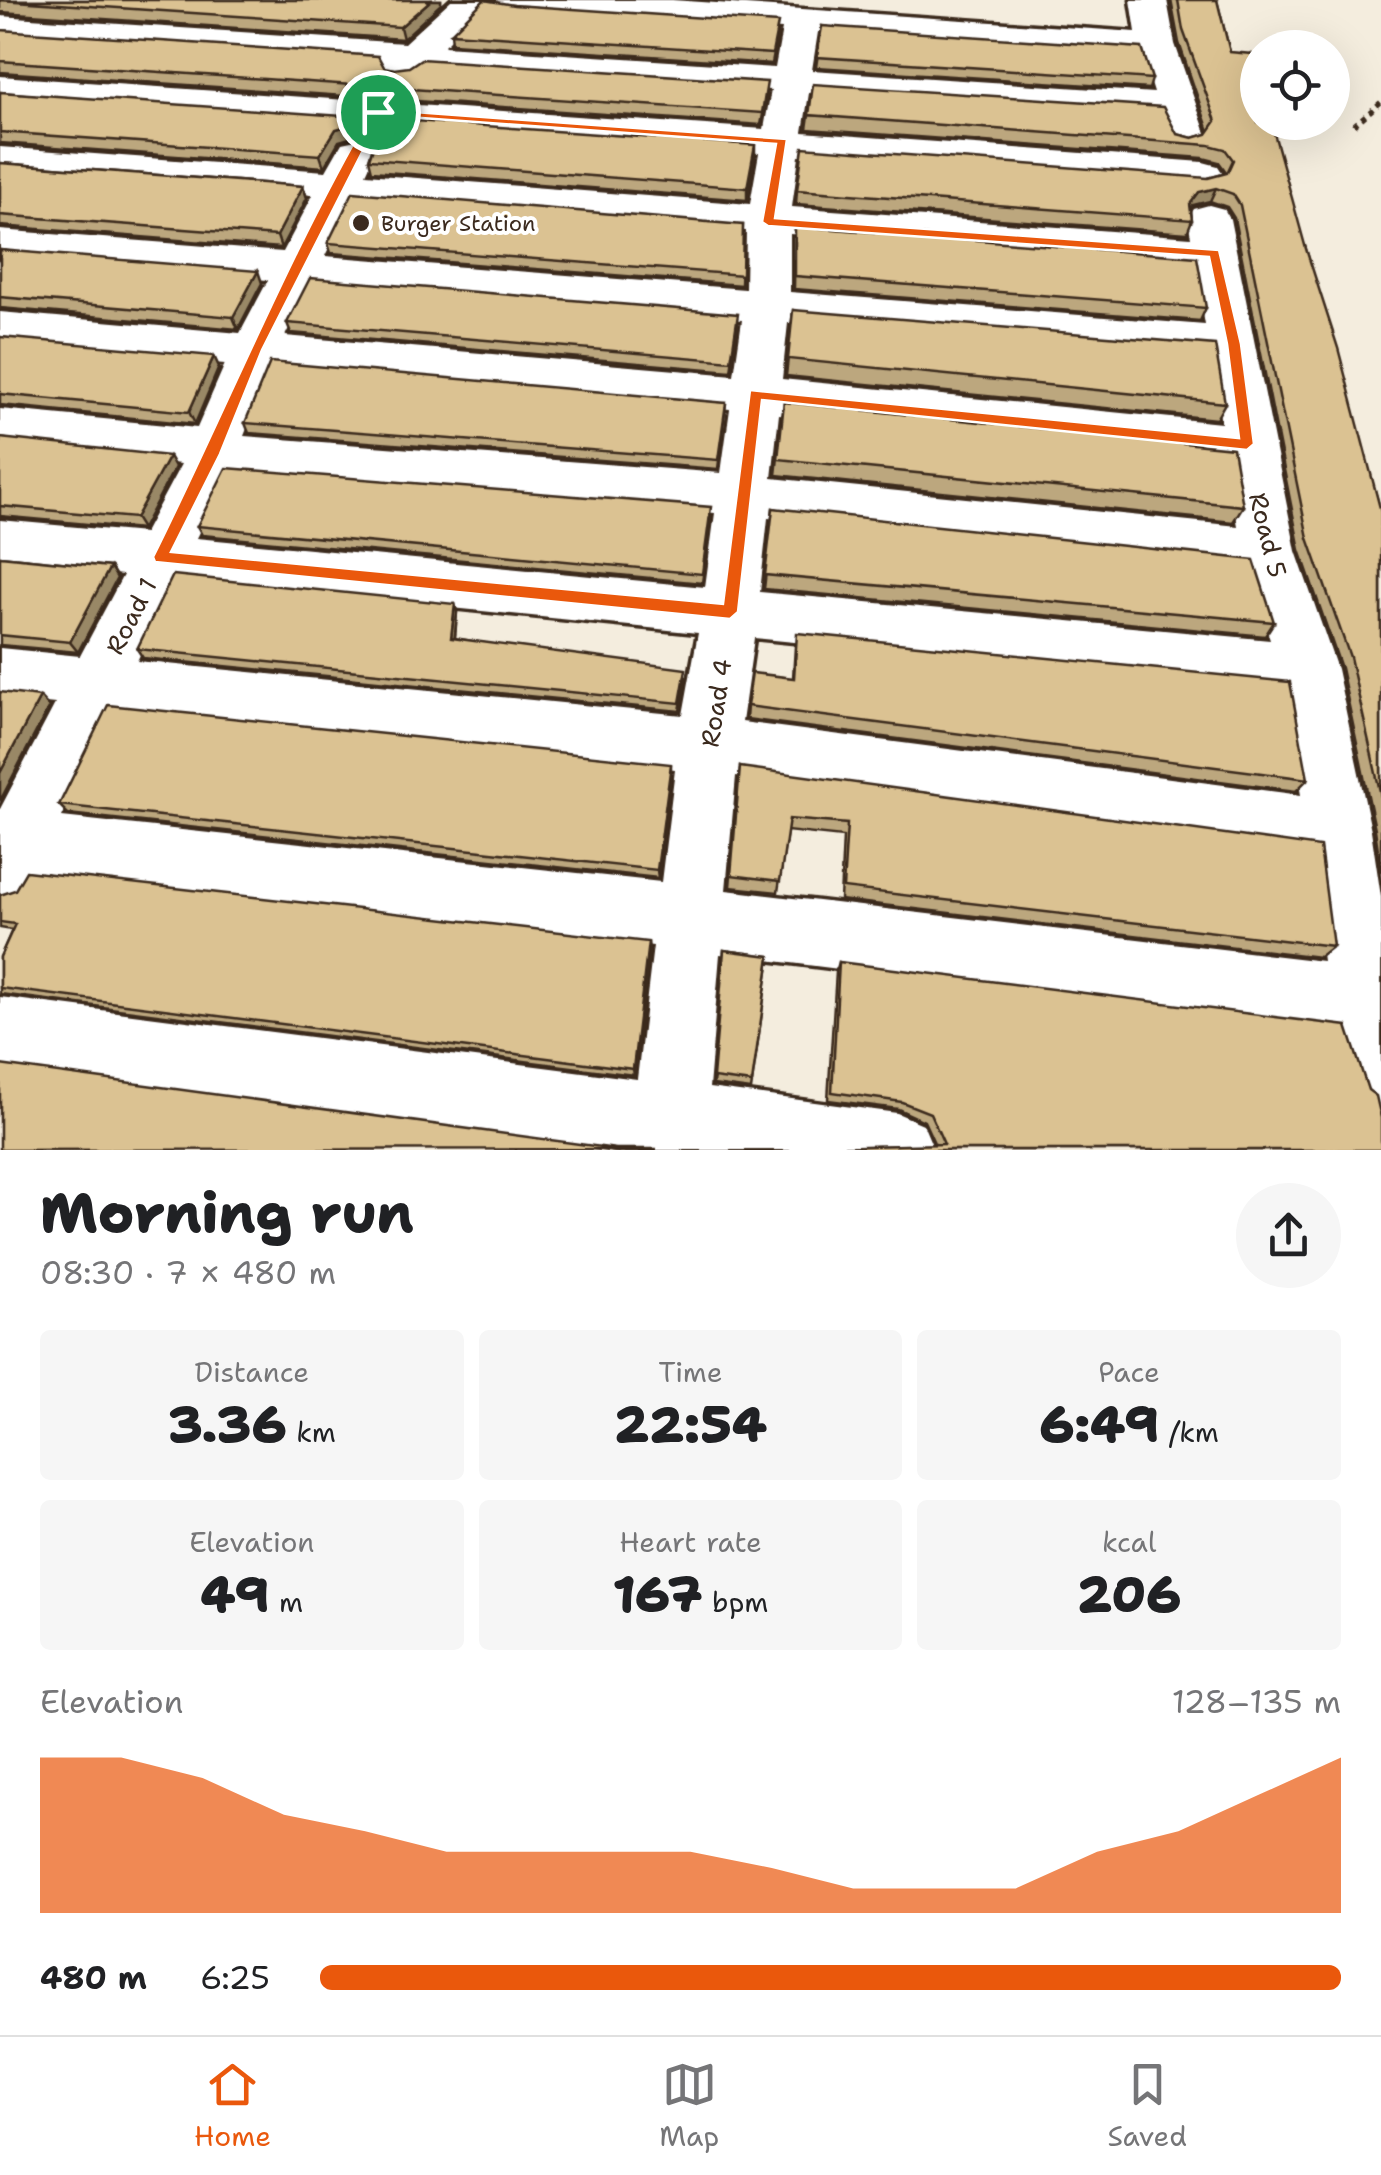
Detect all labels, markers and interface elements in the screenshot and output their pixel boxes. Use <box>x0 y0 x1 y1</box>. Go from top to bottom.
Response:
map controls <box>1240 30 1350 140</box>
button: locate <box>1240 30 1350 140</box>
pin <box>336 70 421 155</box>
icon: arrive <box>351 85 406 140</box>
place label: Burger Station <box>381 209 535 238</box>
marker: Burger Station <box>350 212 372 234</box>
street label: Road 5 <box>1241 489 1295 581</box>
street label: Road 1 <box>97 572 165 660</box>
street label: Road 4 <box>692 656 740 750</box>
text: Morning run <box>40 1176 414 1250</box>
button: share <box>1236 1183 1341 1288</box>
text: 08:30 · 7 × 480 m <box>40 1251 336 1294</box>
text: Distance <box>194 1353 309 1391</box>
text: Time <box>658 1353 723 1391</box>
text: Pace <box>1098 1353 1160 1391</box>
text: 3.36 <box>168 1391 287 1458</box>
text: 22:54 <box>614 1391 767 1458</box>
text: 6:49 <box>1039 1391 1159 1458</box>
text: km <box>287 1413 336 1451</box>
text: /km <box>1159 1413 1219 1451</box>
text: Elevation <box>189 1523 314 1561</box>
text: Heart rate <box>619 1523 762 1561</box>
text: kcal <box>1102 1523 1156 1561</box>
text: 49 <box>201 1561 269 1628</box>
text: 167 <box>613 1561 703 1628</box>
text: 206 <box>1077 1561 1181 1628</box>
text: m <box>269 1583 303 1621</box>
text: bpm <box>703 1583 768 1621</box>
text: Elevation <box>40 1680 183 1723</box>
text: 128–135 m <box>1172 1680 1341 1723</box>
text: 480 m <box>40 1956 147 1999</box>
text: 6:25 <box>200 1956 270 1999</box>
tab: Home <box>194 2057 271 2155</box>
tab: Map <box>659 2057 719 2155</box>
tab: Saved <box>1107 2057 1187 2155</box>

